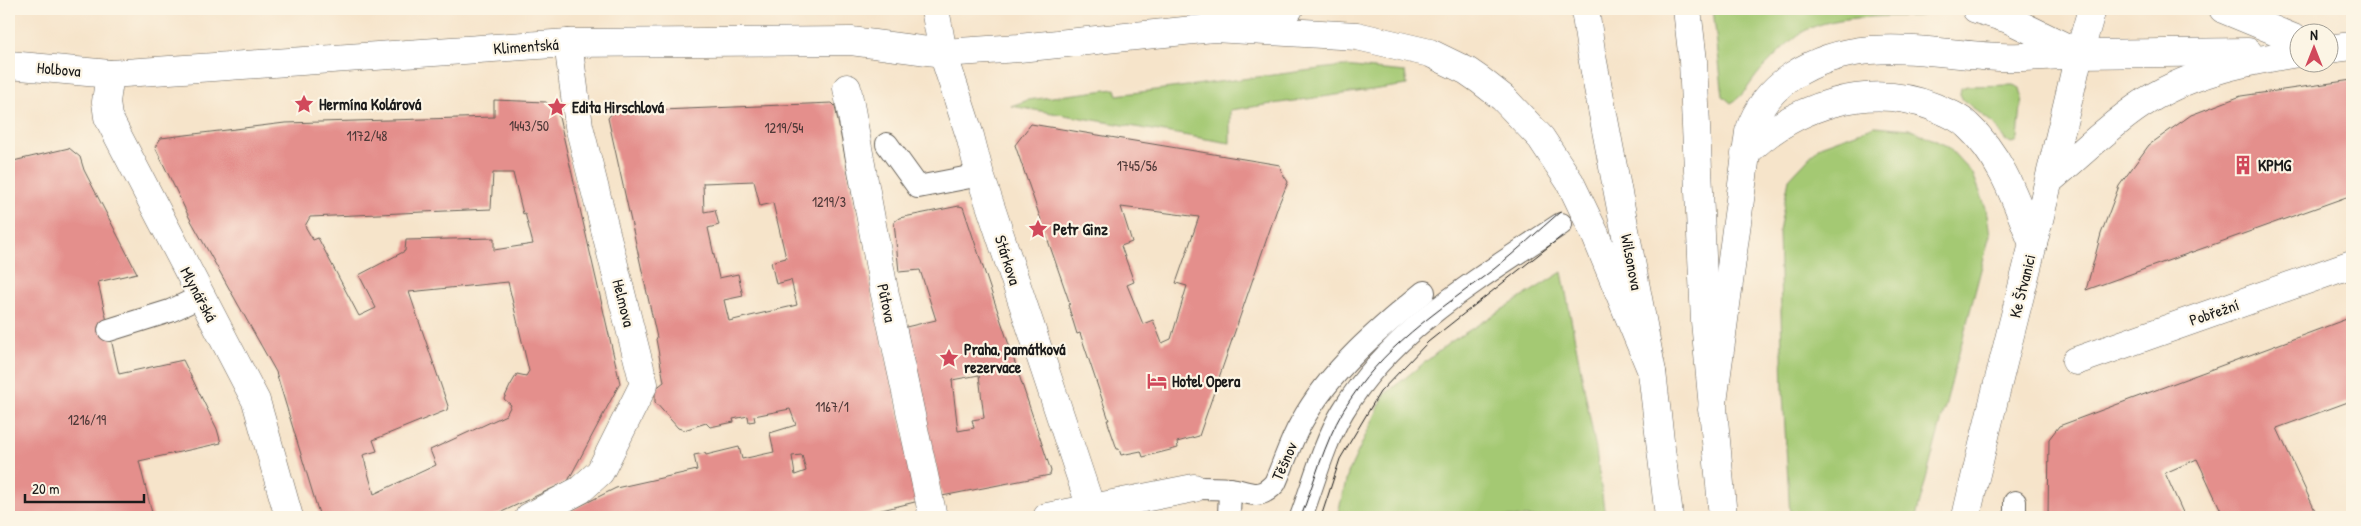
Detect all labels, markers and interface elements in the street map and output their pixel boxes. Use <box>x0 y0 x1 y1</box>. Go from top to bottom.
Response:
north arrow <box>2288 22 2338 72</box>
text: N <box>2310 25 2318 44</box>
street label: Klimentská <box>493 33 559 59</box>
street label: Holbova <box>36 56 82 82</box>
place icon: Hermína Kolárová <box>293 93 315 115</box>
place label: Hermína Kolárová <box>319 93 422 115</box>
place icon: Edita Hirschlová <box>546 96 568 118</box>
place label: Edita Hirschlová <box>572 96 665 118</box>
house number: 1443/50 <box>509 116 549 135</box>
house number: 1219/54 <box>765 118 803 137</box>
house number: 1172/48 <box>347 126 387 145</box>
building icon: KPMG <box>2232 154 2254 176</box>
place label: KPMG <box>2258 154 2292 176</box>
house number: 1745/56 <box>1117 156 1158 175</box>
house number: 1219/3 <box>812 192 846 211</box>
place icon: Petr Ginz <box>1027 218 1049 240</box>
place label: Petr Ginz <box>1053 218 1108 240</box>
street label: Stárkova <box>990 232 1026 288</box>
street label: Wilsonova <box>1616 232 1648 292</box>
street label: Ke Štvanici <box>2004 252 2040 320</box>
street label: Mlynářská <box>175 263 223 325</box>
street label: Helmova <box>608 277 640 329</box>
street label: Půtova <box>872 282 902 324</box>
street label: Pobřežní <box>2186 293 2242 331</box>
place label: Praha, památková rezervace <box>964 338 1066 378</box>
place icon: Praha, památková rezervace <box>938 347 960 369</box>
hotel icon: Hotel Opera <box>1146 370 1168 392</box>
place label: Hotel Opera <box>1172 370 1241 393</box>
house number: 1167/1 <box>815 397 849 416</box>
house number: 1216/19 <box>68 410 106 429</box>
street label: Těšnov <box>1266 438 1302 484</box>
scale bar <box>25 471 144 503</box>
text: 20 m <box>32 478 59 499</box>

